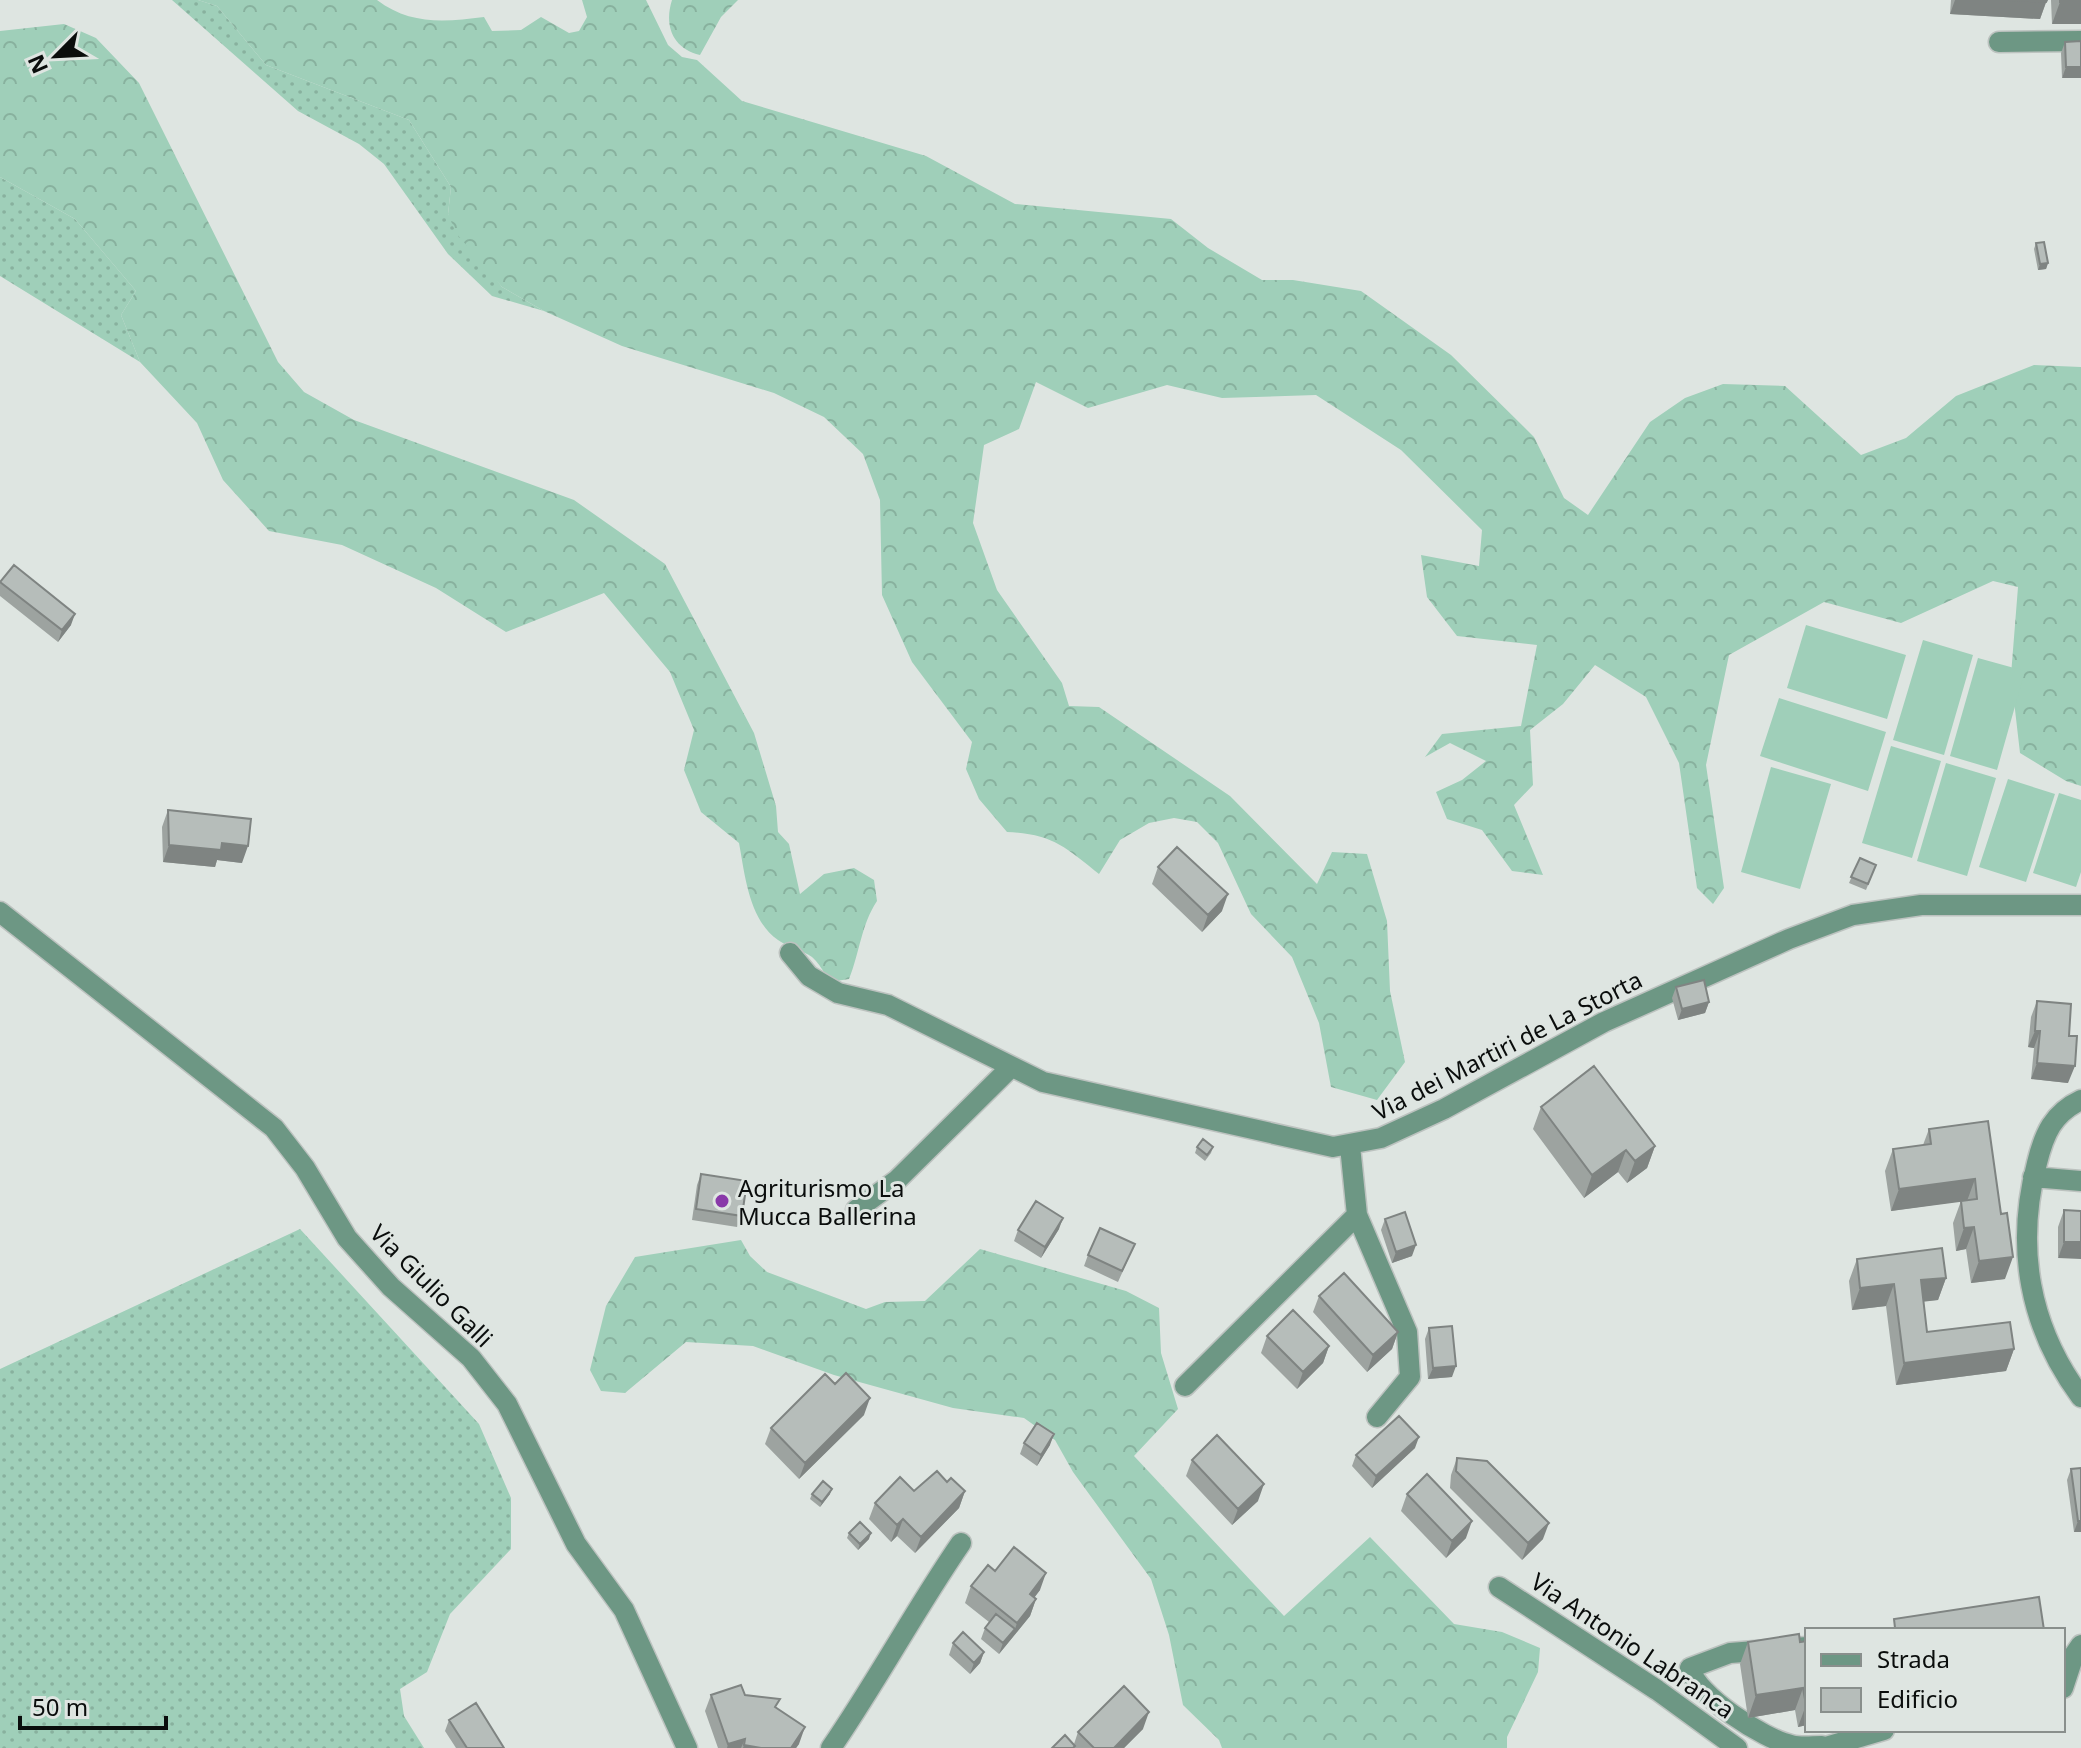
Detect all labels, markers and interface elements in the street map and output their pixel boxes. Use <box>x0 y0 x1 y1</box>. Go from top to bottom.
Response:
north arrow <box>16 16 96 96</box>
text: N <box>19 50 54 79</box>
street label: Via dei Martiri de La Storta <box>1366 963 1648 1127</box>
place label: Agriturismo La Mucca Ballerina <box>738 1171 917 1232</box>
marker: Agriturismo La Mucca Ballerina <box>713 1192 731 1210</box>
street label: Via Giulio Galli <box>363 1216 501 1354</box>
street label: Via Antonio Labranca <box>1525 1565 1741 1725</box>
legend <box>1805 1628 2065 1732</box>
text: Strada <box>1877 1642 1950 1675</box>
scale bar <box>20 1680 166 1730</box>
text: Edificio <box>1877 1682 1958 1715</box>
text: 50 m <box>32 1690 88 1723</box>

